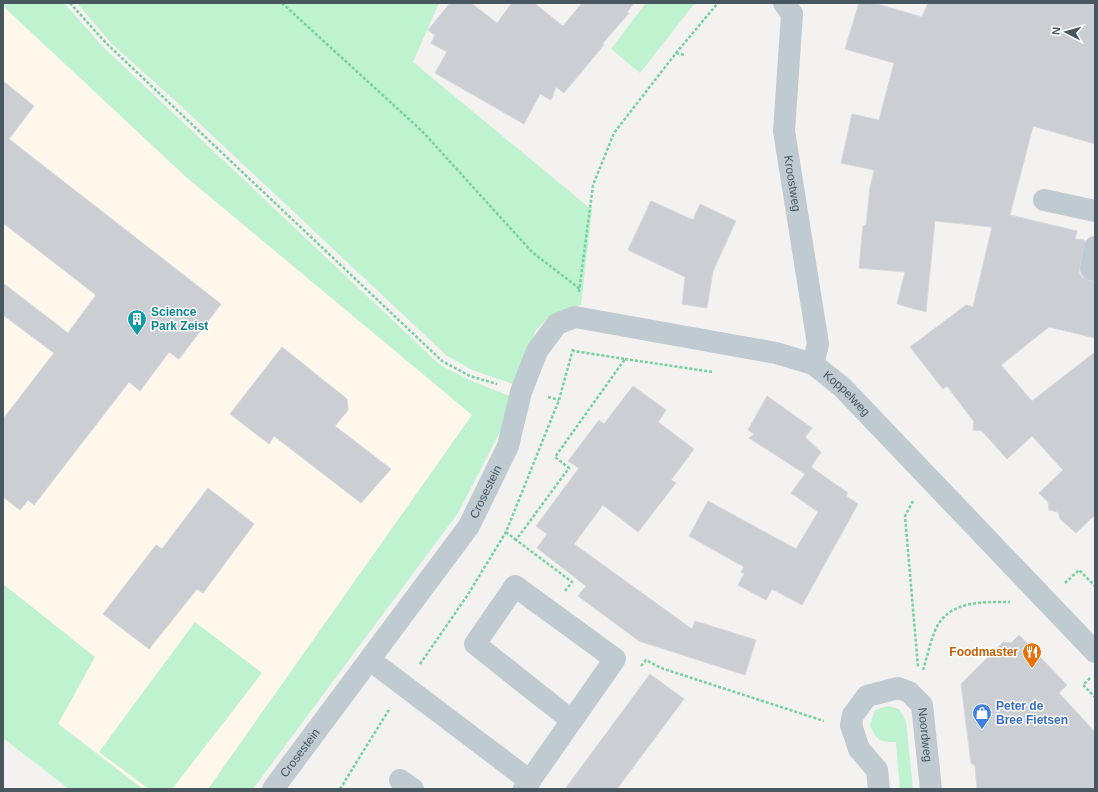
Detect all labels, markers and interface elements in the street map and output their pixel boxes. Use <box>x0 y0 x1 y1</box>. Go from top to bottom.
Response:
north arrow <box>1046 12 1086 52</box>
text: N <box>1050 26 1062 36</box>
street label: Kroostweg <box>781 154 804 213</box>
place label: Science Park Zeist <box>151 305 208 333</box>
building icon: Science Park Zeist <box>126 308 148 336</box>
street label: Koppelweg <box>820 368 873 419</box>
street label: Crosestein <box>467 463 505 521</box>
restaurant icon: Foodmaster <box>1021 641 1043 669</box>
place label: Foodmaster <box>949 645 1018 659</box>
place label: Peter de Bree Fietsen <box>996 699 1068 727</box>
shop icon: Peter de Bree Fietsen <box>971 702 993 730</box>
street label: Noordweg <box>915 707 935 763</box>
street label: Crosestein <box>277 726 323 780</box>

